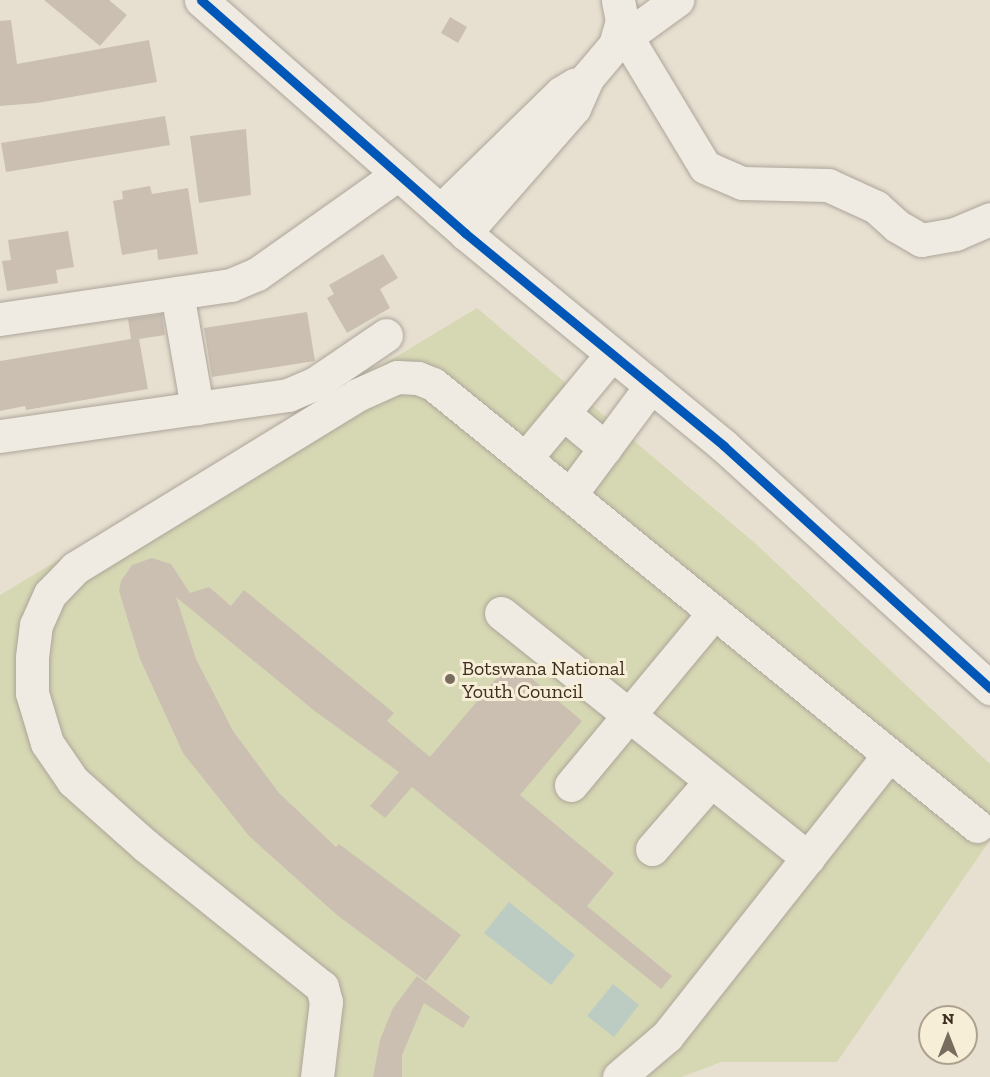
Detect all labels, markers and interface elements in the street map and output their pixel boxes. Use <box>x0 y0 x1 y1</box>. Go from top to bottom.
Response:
place label: Botswana National Youth Council <box>462 656 625 703</box>
marker: Botswana National Youth Council <box>443 672 457 686</box>
north arrow <box>918 1005 978 1065</box>
text: N <box>942 1009 954 1028</box>

